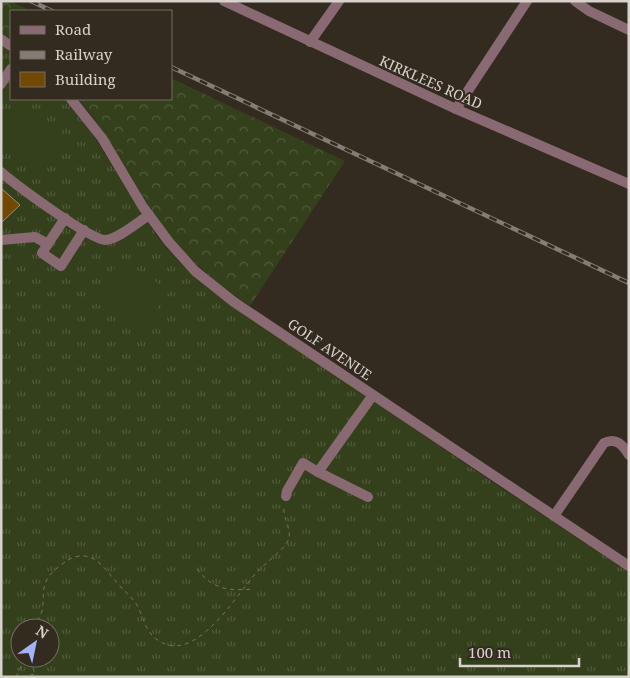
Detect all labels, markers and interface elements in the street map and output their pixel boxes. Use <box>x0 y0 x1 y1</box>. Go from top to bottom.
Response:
legend <box>10 10 172 100</box>
text: Road <box>55 19 91 39</box>
text: Railway <box>55 44 113 64</box>
street label: KIRKLEES ROAD <box>377 51 485 113</box>
text: Building <box>55 69 116 89</box>
street label: GOLF AVENUE <box>284 314 376 384</box>
north arrow <box>10 618 60 668</box>
text: N <box>33 621 52 643</box>
scale bar <box>460 636 579 668</box>
text: 100 m <box>468 642 511 662</box>

